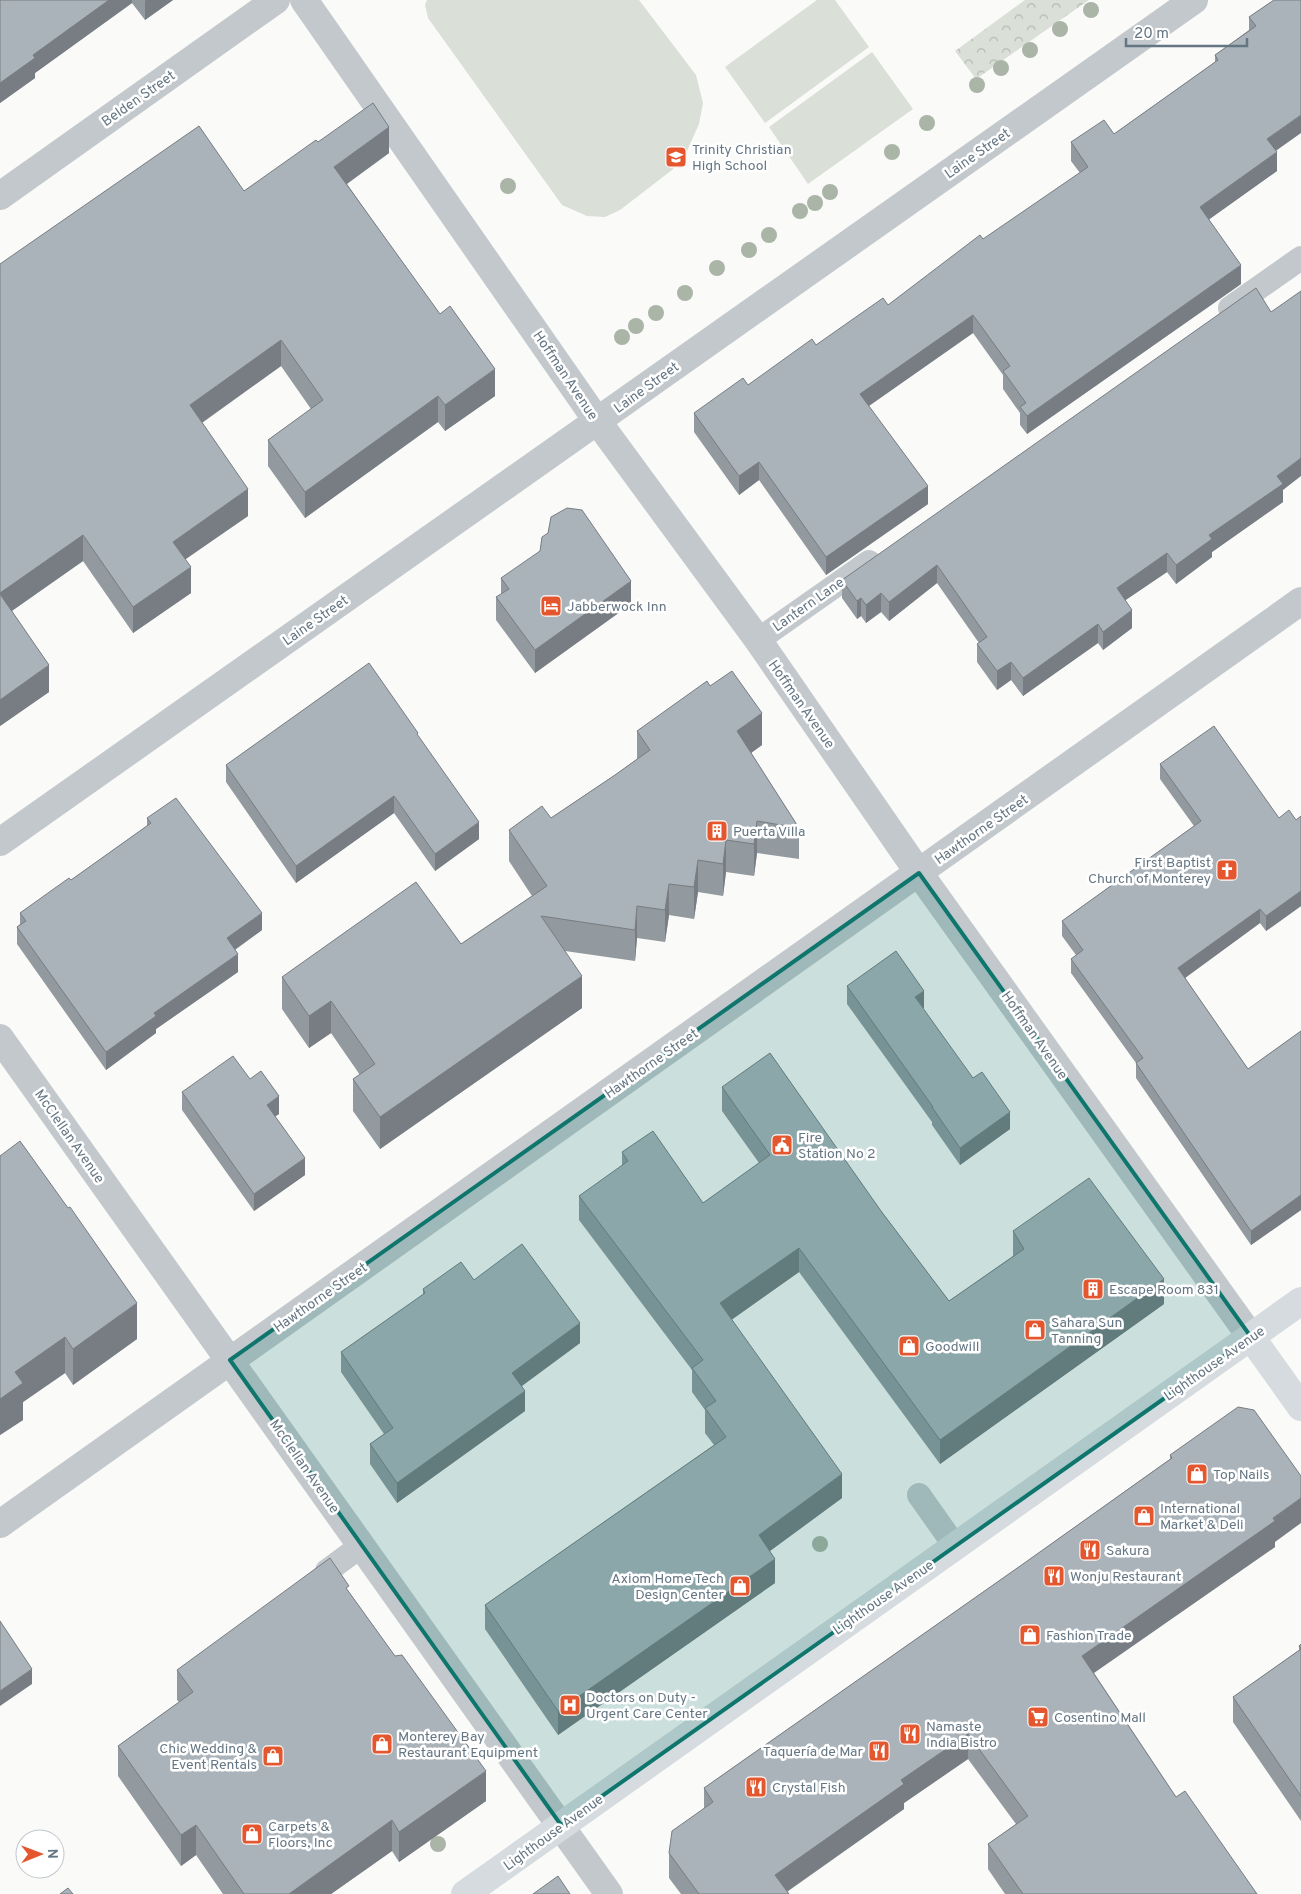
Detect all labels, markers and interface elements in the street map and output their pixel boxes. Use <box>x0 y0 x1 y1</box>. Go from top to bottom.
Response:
scale bar <box>1126 15 1247 47</box>
text: 20 m <box>1134 25 1169 44</box>
street label: Belden Street <box>99 68 179 131</box>
street label: Laine Street <box>942 125 1014 183</box>
place label: Trinity Christian High School <box>692 142 792 175</box>
school or university icon: Trinity Christian High School <box>664 145 688 169</box>
street label: Hoffman Avenue <box>529 328 601 424</box>
street label: Laine Street <box>611 359 683 417</box>
street label: Lantern Lane <box>770 574 848 636</box>
street label: Laine Street <box>280 592 352 650</box>
hotel icon: Jabberwock Inn <box>539 594 563 618</box>
place label: Jabberwock Inn <box>567 599 667 616</box>
street label: Hoffman Avenue <box>764 657 838 752</box>
street label: Hawthorne Street <box>932 792 1032 869</box>
building icon: Puerta Villa <box>705 819 729 843</box>
place label: Puerta Villa <box>733 824 805 841</box>
place label: First Baptist Church of Monterey <box>1088 855 1211 888</box>
church icon: First Baptist Church of Monterey <box>1215 858 1239 882</box>
street label: Hoffman Avenue <box>997 988 1071 1083</box>
street label: Hawthorne Street <box>602 1026 702 1103</box>
street label: McClellan Avenue <box>30 1087 107 1187</box>
place label: Fire Station No 2 <box>798 1130 876 1163</box>
public building icon: Fire Station No 2 <box>770 1133 794 1157</box>
street label: Hawthorne Street <box>271 1260 371 1337</box>
building icon: Escape Room 831 <box>1081 1277 1105 1301</box>
place label: Escape Room 831 <box>1109 1282 1219 1299</box>
place label: Sahara Sun Tanning <box>1051 1315 1122 1348</box>
shop icon: Sahara Sun Tanning <box>1023 1318 1047 1342</box>
street label: Lighthouse Avenue <box>1161 1323 1269 1405</box>
shop icon: Goodwill <box>897 1334 921 1358</box>
place label: Goodwill <box>925 1339 979 1356</box>
street label: McClellan Avenue <box>265 1417 342 1517</box>
shop icon: Top Nails <box>1185 1462 1209 1486</box>
place label: Top Nails <box>1213 1467 1270 1484</box>
place label: International Market & Deli <box>1160 1501 1244 1534</box>
shop icon: International Market & Deli <box>1132 1504 1156 1528</box>
restaurant icon: Sakura <box>1078 1538 1102 1562</box>
place label: Sakura <box>1106 1543 1149 1560</box>
street label: Lighthouse Avenue <box>830 1557 938 1639</box>
restaurant icon: Wonju Restaurant <box>1042 1564 1066 1588</box>
place label: Wonju Restaurant <box>1070 1569 1181 1586</box>
place label: Axiom Home Tech Design Center <box>611 1571 725 1604</box>
shop icon: Axiom Home Tech Design Center <box>728 1574 752 1598</box>
shop icon: Fashion Trade <box>1018 1623 1042 1647</box>
place label: Fashion Trade <box>1046 1628 1132 1645</box>
place label: Doctors on Duty - Urgent Care Center <box>586 1690 708 1723</box>
hospital icon: Doctors on Duty - Urgent Care Center <box>558 1693 582 1717</box>
supermarket icon: Cosentino Mall <box>1026 1705 1050 1729</box>
place label: Cosentino Mall <box>1054 1710 1146 1727</box>
place label: Namaste India Bistro <box>926 1719 997 1752</box>
restaurant icon: Namaste India Bistro <box>898 1722 922 1746</box>
place label: Monterey Bay Restaurant Equipment <box>398 1729 538 1762</box>
shop icon: Monterey Bay Restaurant Equipment <box>370 1732 394 1756</box>
restaurant icon: Taquería de Mar <box>867 1739 891 1763</box>
place label: Chic Wedding & Event Rentals <box>159 1741 258 1774</box>
shop icon: Chic Wedding & Event Rentals <box>261 1744 285 1768</box>
place label: Taquería de Mar <box>763 1744 864 1761</box>
restaurant icon: Crystal Fish <box>744 1775 768 1799</box>
place label: Crystal Fish <box>772 1780 846 1797</box>
street label: Lighthouse Avenue <box>501 1791 607 1875</box>
place label: Carpets & Floors, Inc <box>268 1819 333 1852</box>
shop icon: Carpets & Floors, Inc <box>240 1822 264 1846</box>
north arrow <box>15 1829 65 1879</box>
text: N <box>43 1849 60 1859</box>

